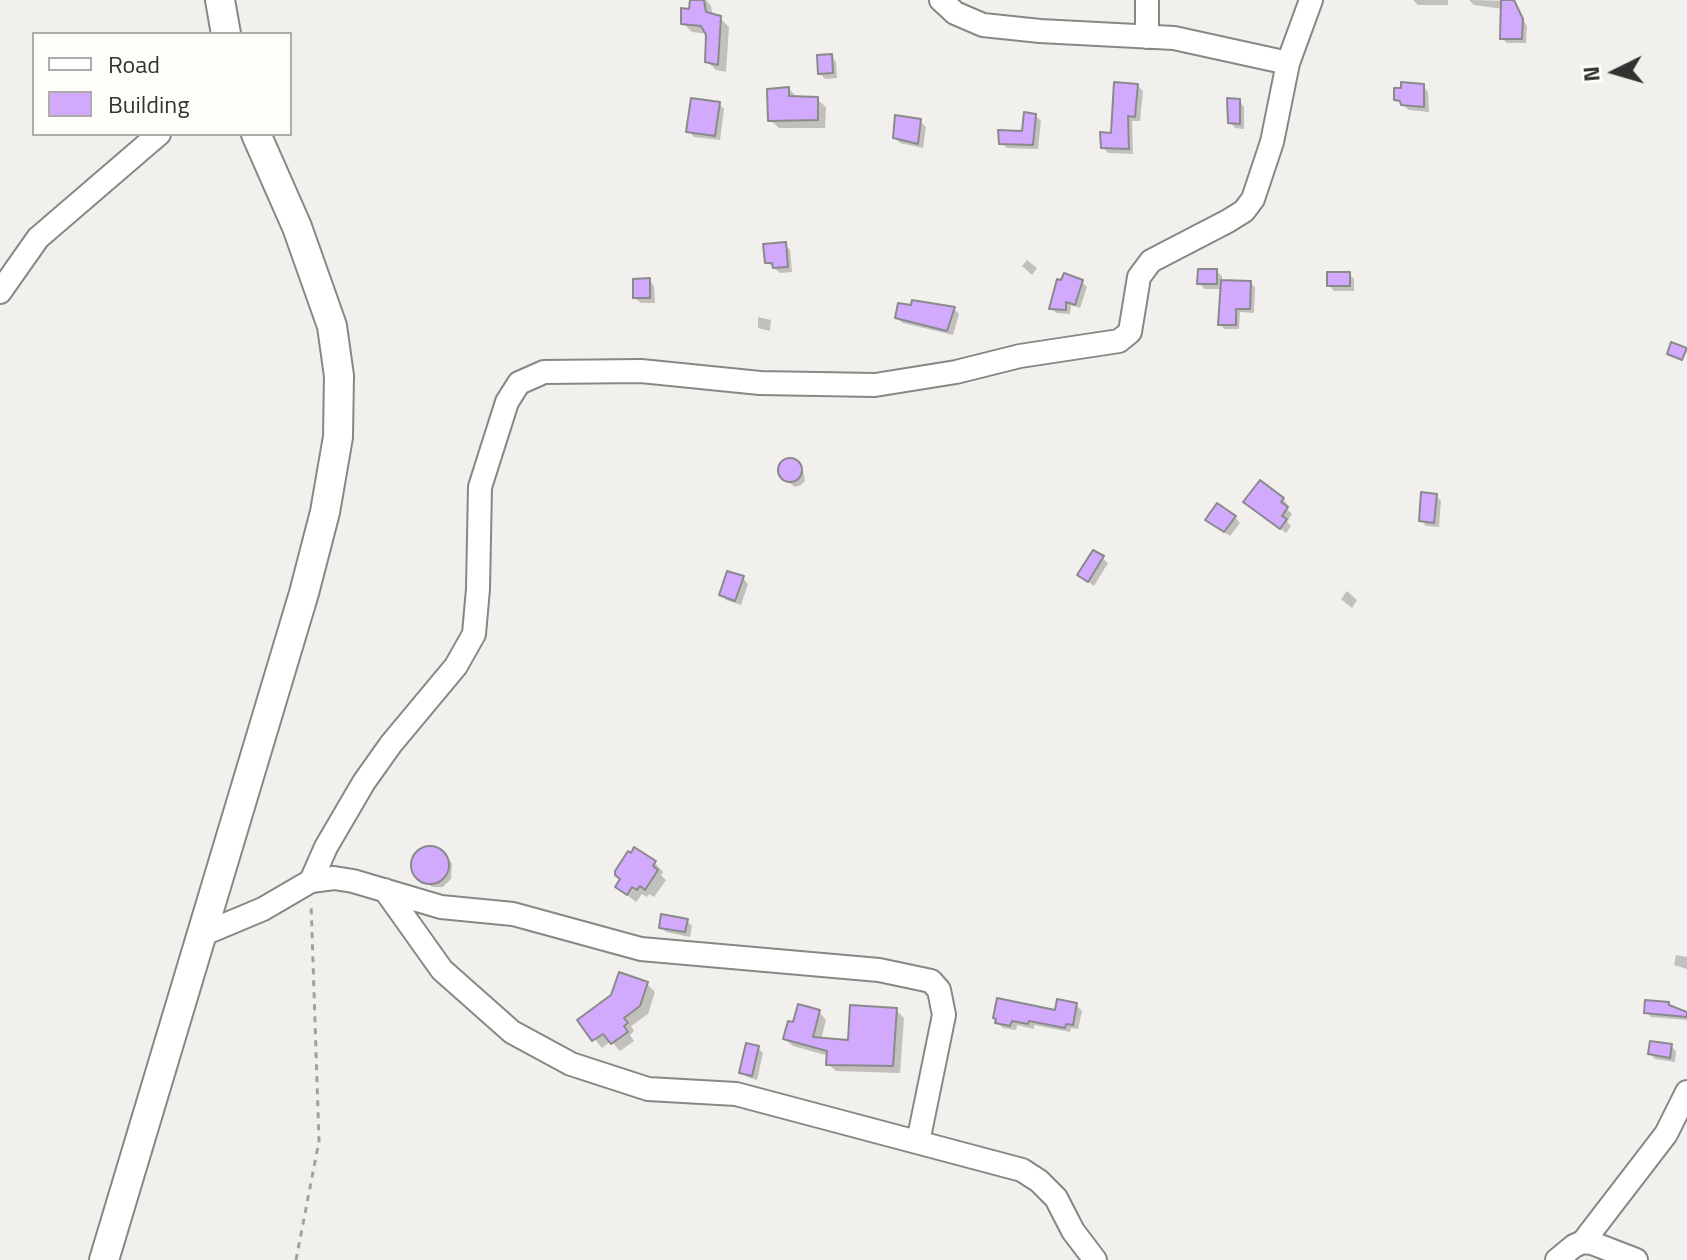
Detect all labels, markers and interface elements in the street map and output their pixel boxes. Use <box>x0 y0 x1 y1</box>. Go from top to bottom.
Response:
legend <box>32 32 292 136</box>
north arrow <box>1575 32 1655 112</box>
text: Road <box>108 46 160 82</box>
text: N <box>1573 65 1609 83</box>
text: Building <box>108 86 190 122</box>

